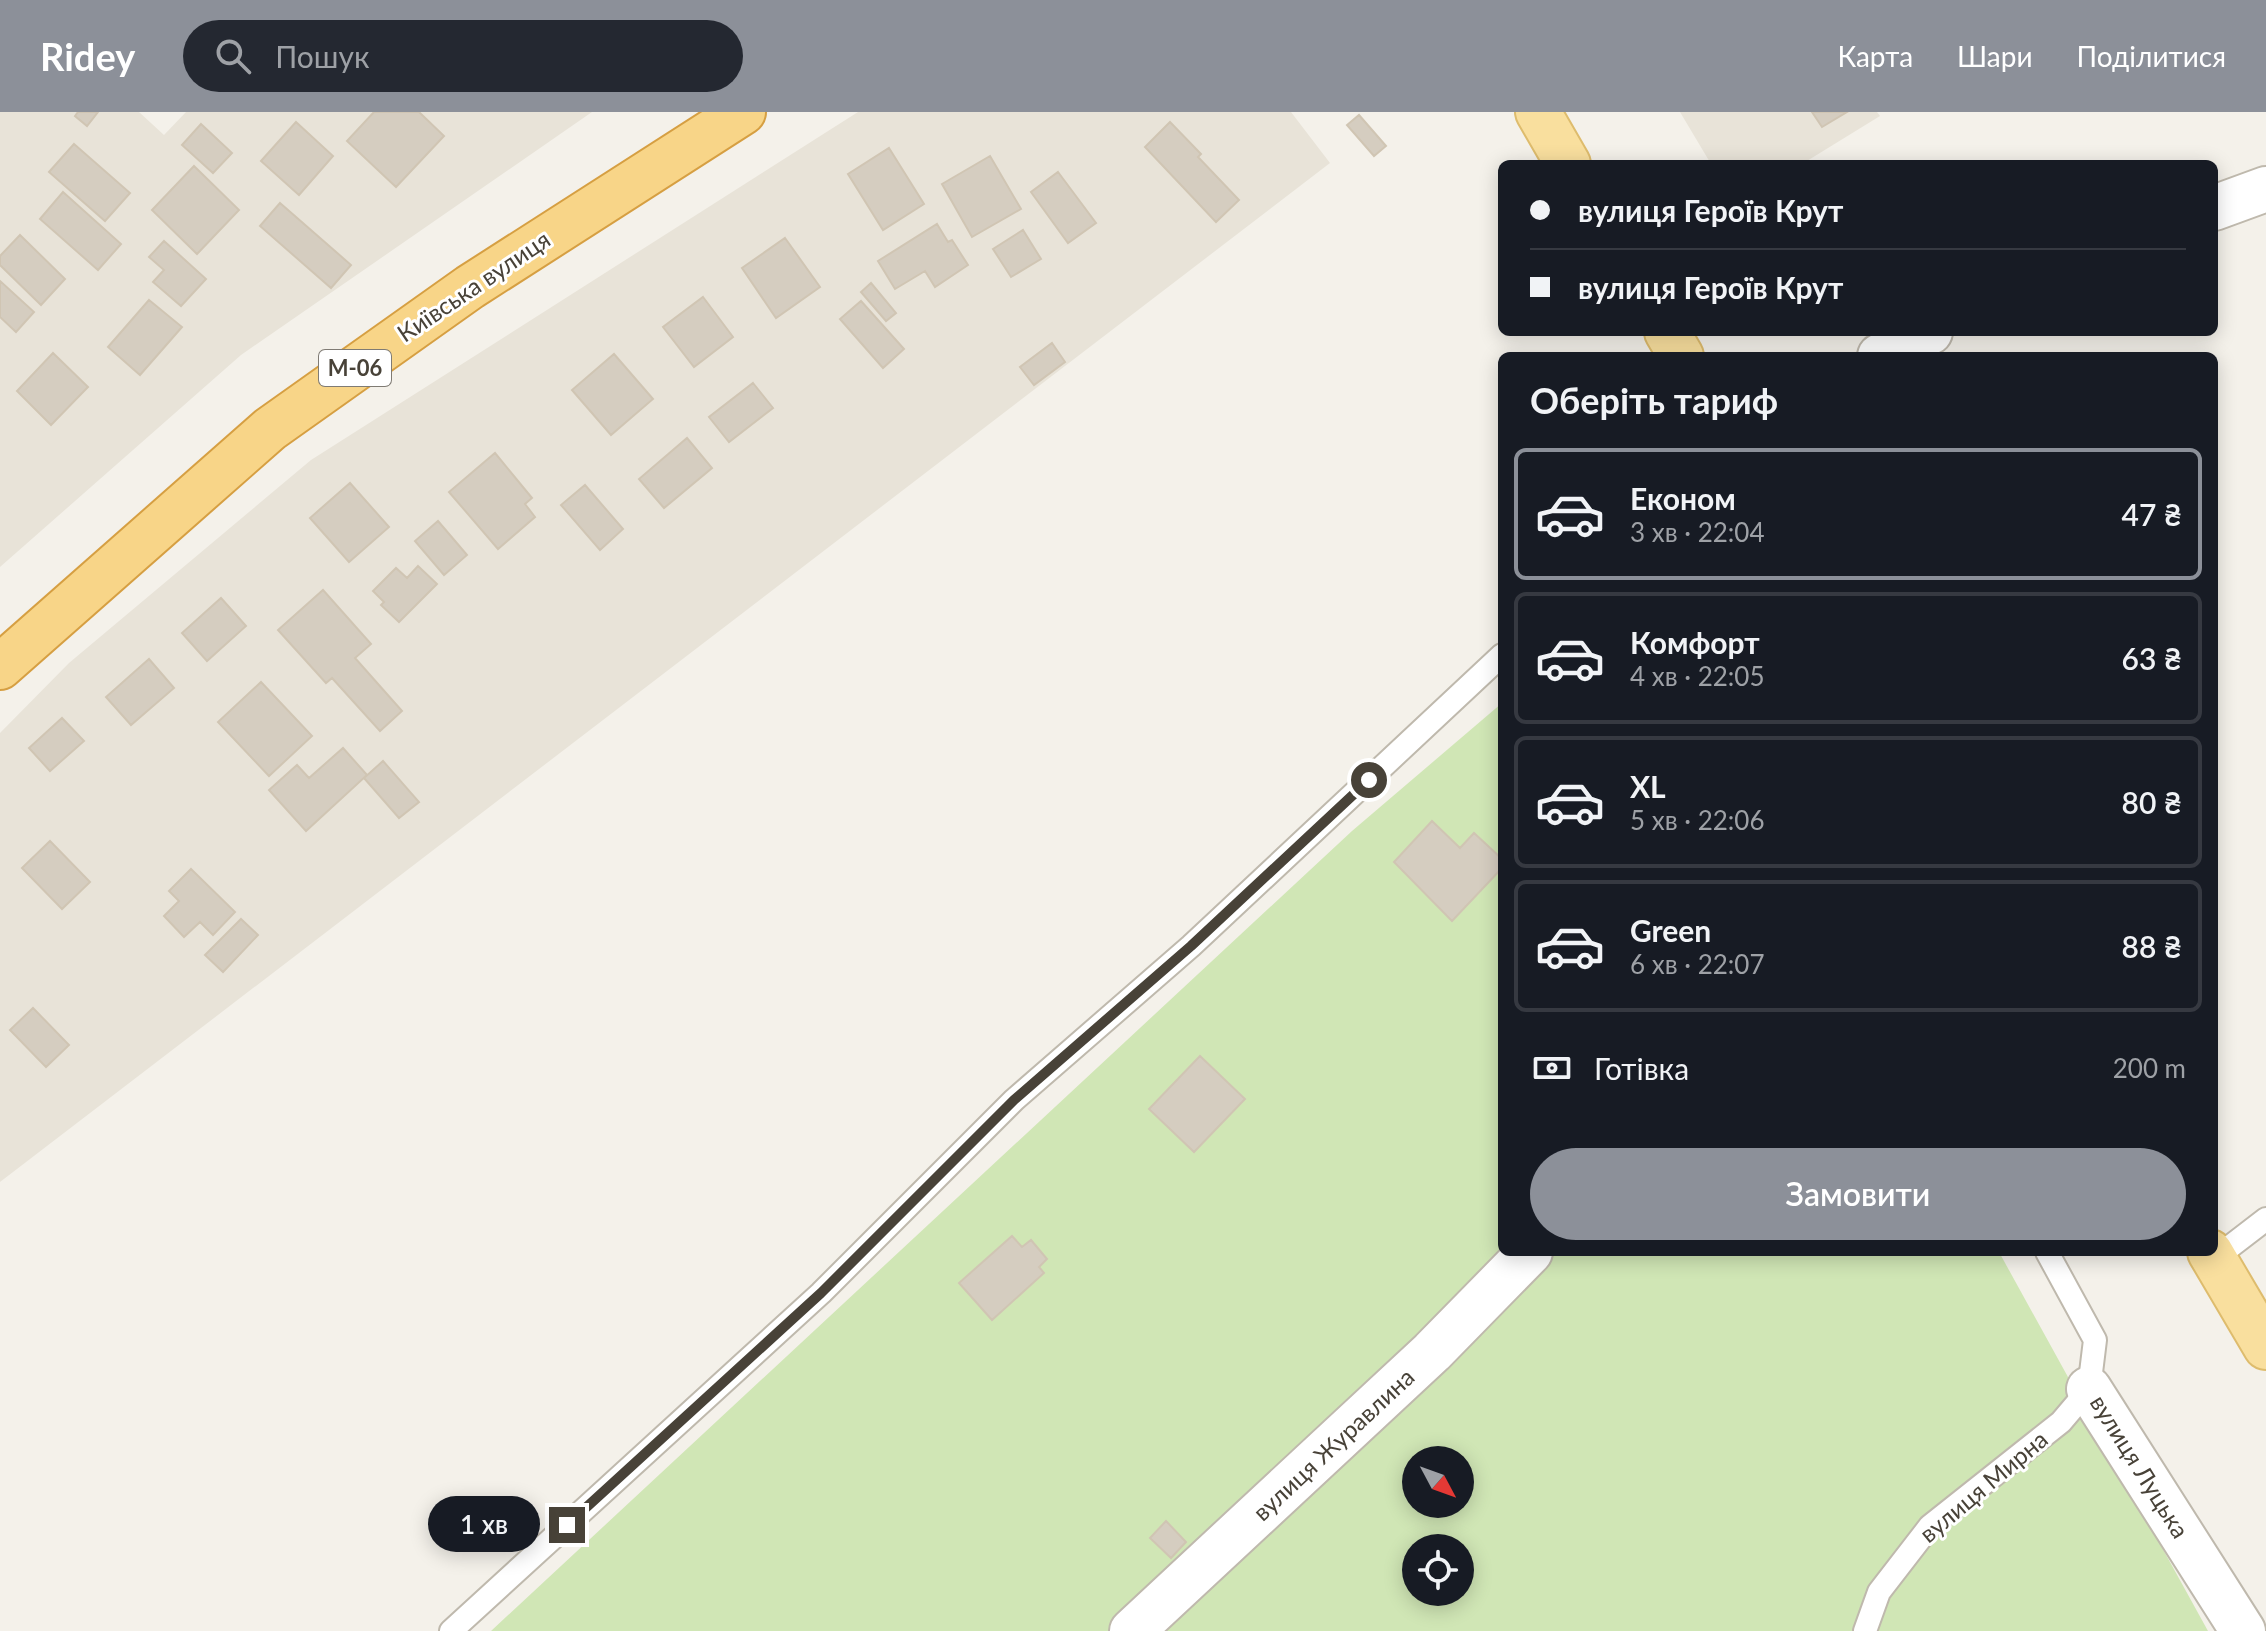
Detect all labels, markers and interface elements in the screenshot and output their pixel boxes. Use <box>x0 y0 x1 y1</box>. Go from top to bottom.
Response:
search box <box>183 20 743 92</box>
text: Ridey <box>40 33 135 79</box>
icon: search <box>211 34 255 78</box>
text: Пошук <box>275 38 369 74</box>
text: Карта <box>1837 39 1913 73</box>
text: Шари <box>1957 39 2033 73</box>
text: Поділитися <box>2077 39 2226 73</box>
text: вулиця Героїв Крут <box>1578 192 1843 228</box>
street label: Київська вулиця <box>391 224 555 348</box>
text: вулиця Героїв Крут <box>1578 269 1843 305</box>
road number: М-06 <box>319 350 391 386</box>
text: Оберіть тариф <box>1530 378 1778 422</box>
icon: car <box>1534 478 1606 550</box>
text: Економ <box>1630 480 1736 516</box>
text: 47 ₴ <box>2122 496 2182 532</box>
text: 3 хв · 22:04 <box>1630 516 1765 548</box>
icon: car <box>1534 622 1606 694</box>
text: Комфорт <box>1630 624 1760 660</box>
text: 63 ₴ <box>2122 640 2182 676</box>
text: 4 хв · 22:05 <box>1630 660 1765 692</box>
route start <box>1351 762 1387 798</box>
icon: car <box>1534 766 1606 838</box>
text: XL <box>1630 768 1666 804</box>
text: 80 ₴ <box>2122 784 2182 820</box>
text: 5 хв · 22:06 <box>1630 804 1765 836</box>
icon: car <box>1534 910 1606 982</box>
text: Green <box>1630 912 1711 948</box>
text: 88 ₴ <box>2122 928 2182 964</box>
text: 6 хв · 22:07 <box>1630 948 1765 980</box>
icon: cash <box>1530 1046 1574 1090</box>
text: Готівка <box>1594 1050 1689 1086</box>
text: 200 m <box>2113 1052 2186 1084</box>
button: Замовити <box>1530 1148 2186 1240</box>
street label: вулиця Журавлина <box>1246 1362 1420 1526</box>
street label: вулиця Луцька <box>2085 1389 2196 1543</box>
street label: вулиця Мирна <box>1913 1424 2053 1548</box>
north arrow <box>1402 1446 1474 1518</box>
map controls <box>1402 1446 1474 1606</box>
callout: 1 хв <box>427 1497 539 1553</box>
route end <box>549 1507 585 1543</box>
text: 1 хв <box>460 1508 508 1540</box>
button: locate <box>1402 1534 1474 1606</box>

